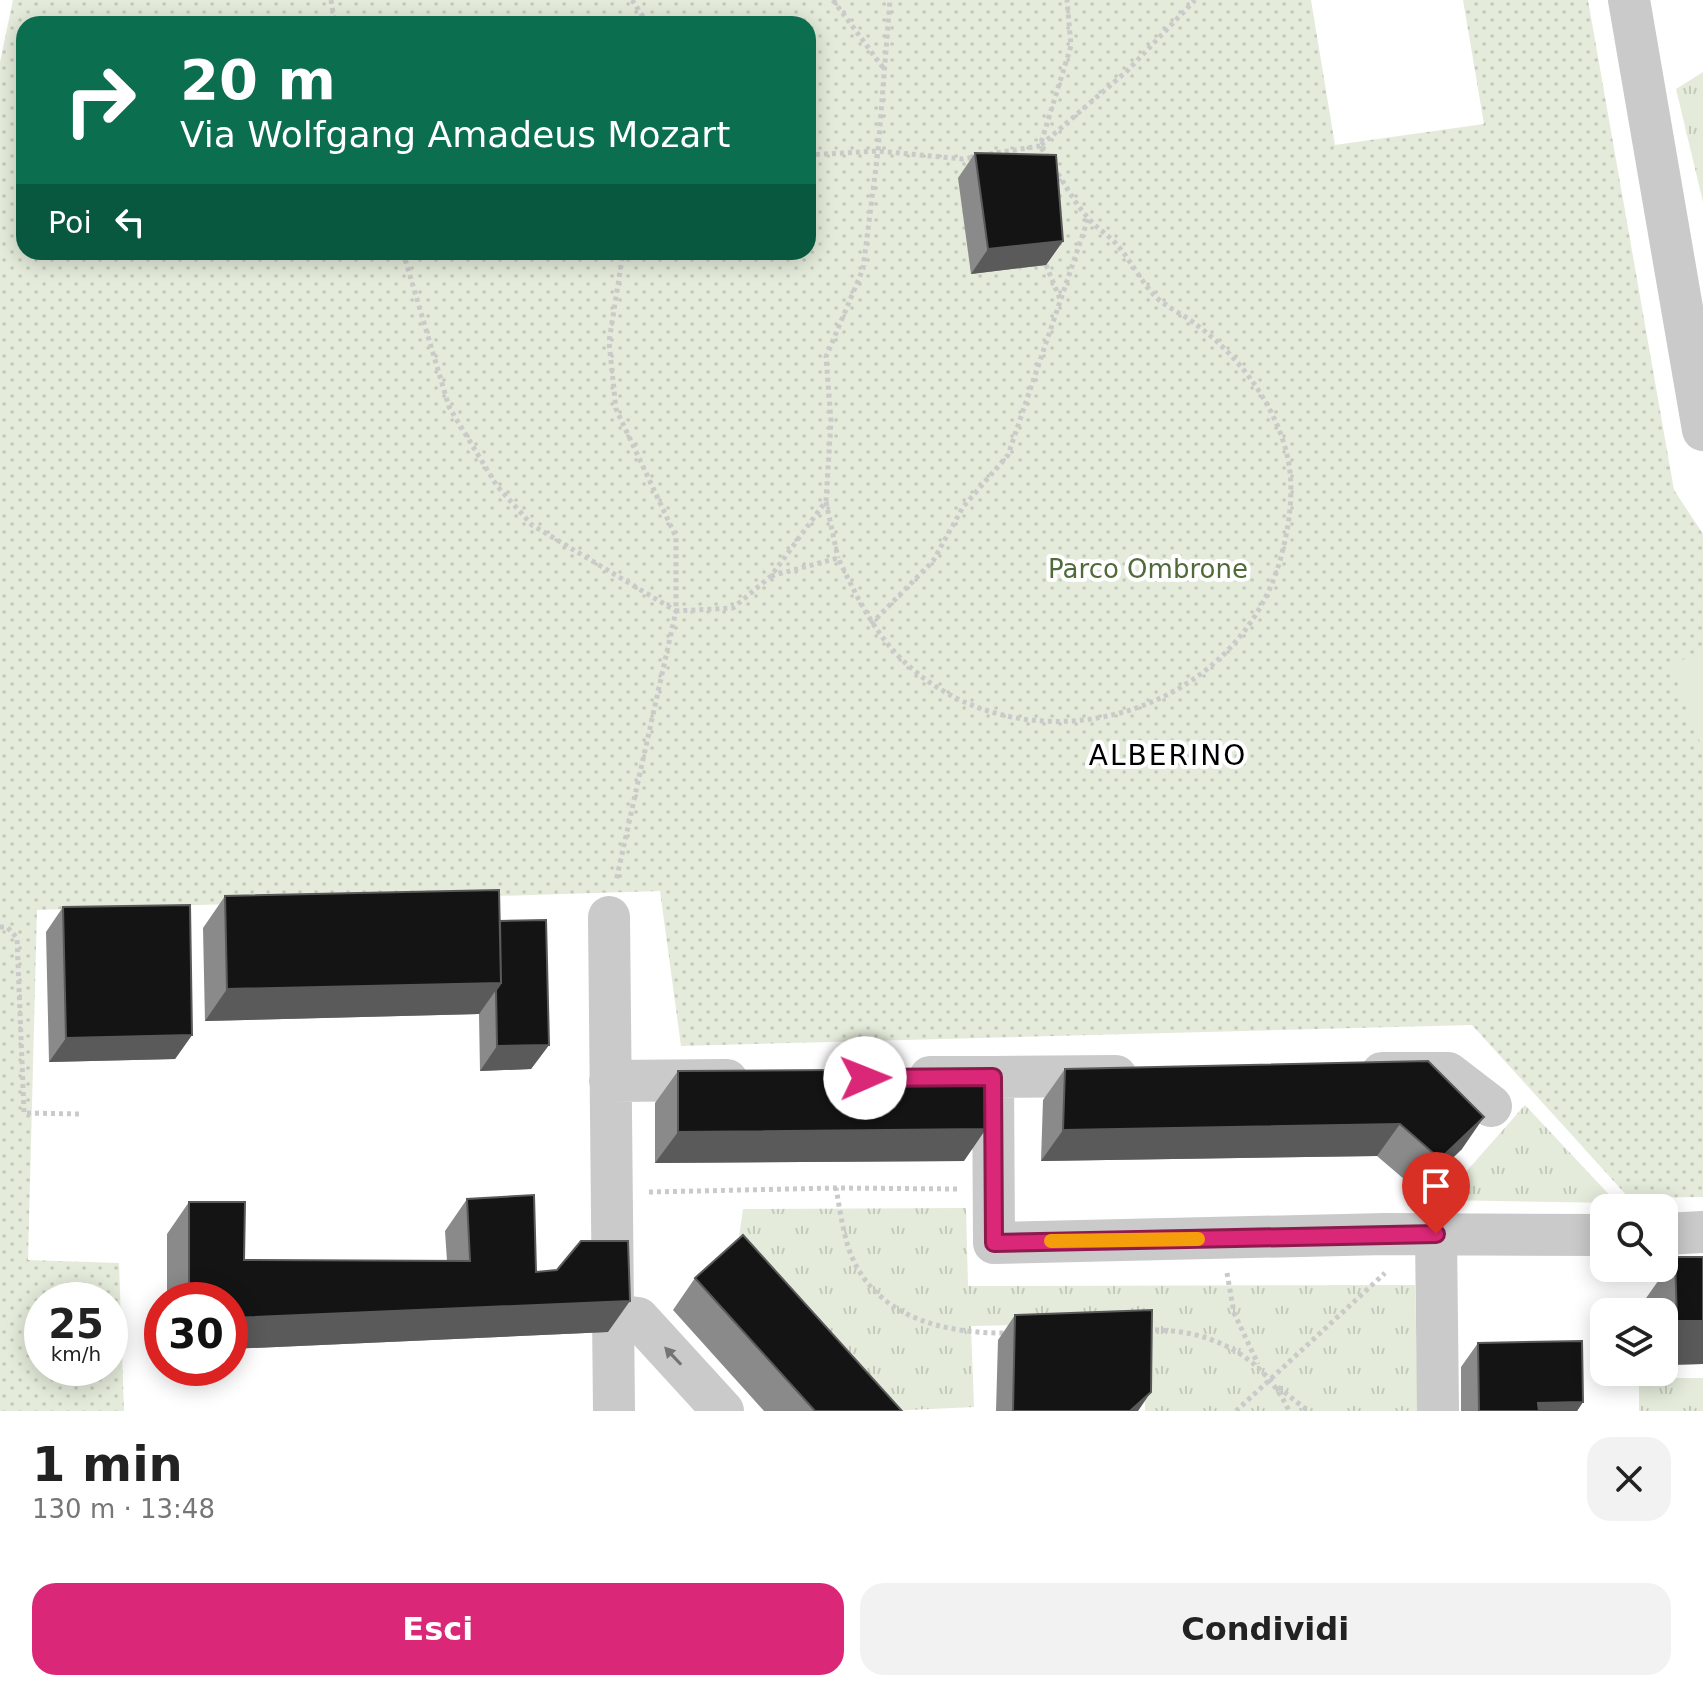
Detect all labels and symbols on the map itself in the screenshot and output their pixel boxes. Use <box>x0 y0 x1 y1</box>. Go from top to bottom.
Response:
park label: Parco Ombrone <box>1048 554 1248 584</box>
district label: ALBERINO <box>1089 739 1247 772</box>
position arrow <box>823 1036 907 1120</box>
pin <box>1402 1152 1470 1234</box>
speed limit sign: 30 <box>144 1282 248 1386</box>
one-way arrow <box>664 1346 682 1365</box>

